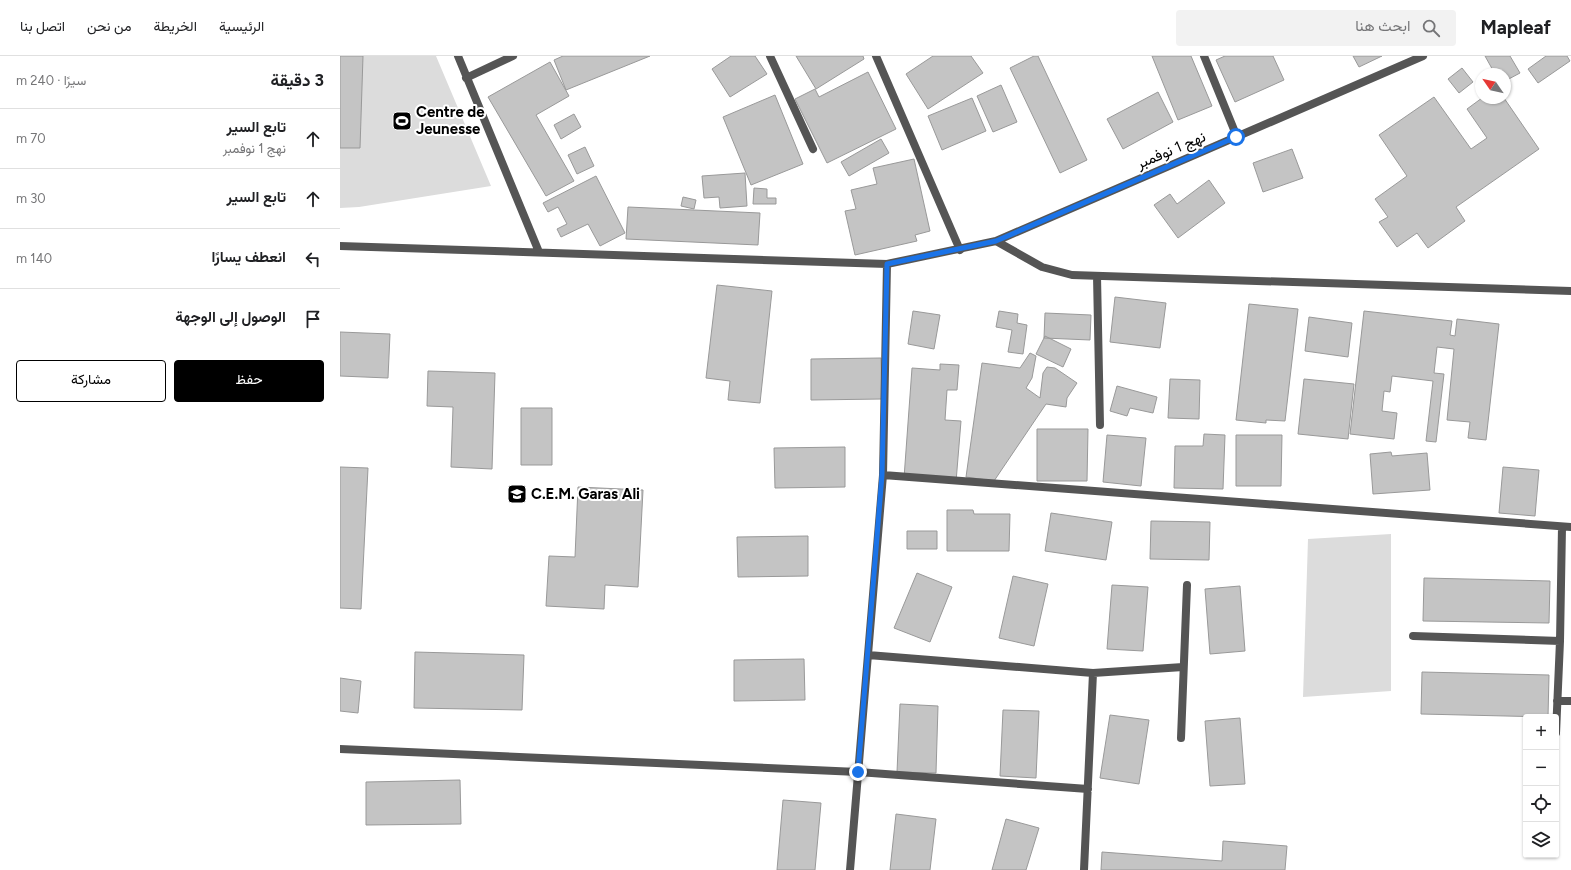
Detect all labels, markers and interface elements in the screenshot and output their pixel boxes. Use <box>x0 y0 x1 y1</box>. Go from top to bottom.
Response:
search box <box>1176 10 1456 46</box>
text: Mapleaf <box>1480 16 1551 39</box>
text: ابحث هنا <box>1355 17 1410 35</box>
icon: search <box>1420 17 1442 39</box>
text: اتصل بنا <box>20 18 65 35</box>
text: من نحن <box>87 18 132 35</box>
text: الخريطة <box>154 18 197 35</box>
text: الرئيسية <box>219 18 264 35</box>
north arrow <box>1475 68 1511 104</box>
text: 3 دقيقة <box>270 70 324 90</box>
text: سيرًا · 240 m <box>16 73 86 88</box>
place label: Centre de Jeunesse <box>416 103 485 138</box>
sports icon: Centre de Jeunesse <box>391 110 413 132</box>
text: تابع السير <box>226 118 286 136</box>
street label: نهج 1 نوفمبر <box>1133 127 1209 175</box>
icon: ahead <box>302 128 324 150</box>
route start <box>1227 128 1245 146</box>
text: 70 m <box>16 131 46 146</box>
text: نهج 1 نوفمبر <box>223 141 286 156</box>
text: تابع السير <box>226 188 286 206</box>
icon: ahead <box>302 188 324 210</box>
text: 30 m <box>16 191 46 206</box>
text: انعطف يسارًا <box>211 248 286 266</box>
icon: left <box>302 248 324 270</box>
text: 140 m <box>16 251 52 266</box>
text: الوصول إلى الوجهة <box>175 308 286 326</box>
icon: arrive <box>302 308 324 330</box>
button: مشاركة <box>16 360 166 402</box>
button: حفظ <box>174 360 324 402</box>
school or university icon: C.E.M. Garas Ali <box>506 483 528 505</box>
place label: C.E.M. Garas Ali <box>531 485 640 503</box>
map controls <box>1523 714 1559 858</box>
button: + <box>1523 714 1559 750</box>
button: − <box>1523 750 1559 786</box>
route end <box>849 763 867 781</box>
button: locate <box>1523 786 1559 822</box>
button: layers <box>1523 822 1559 858</box>

